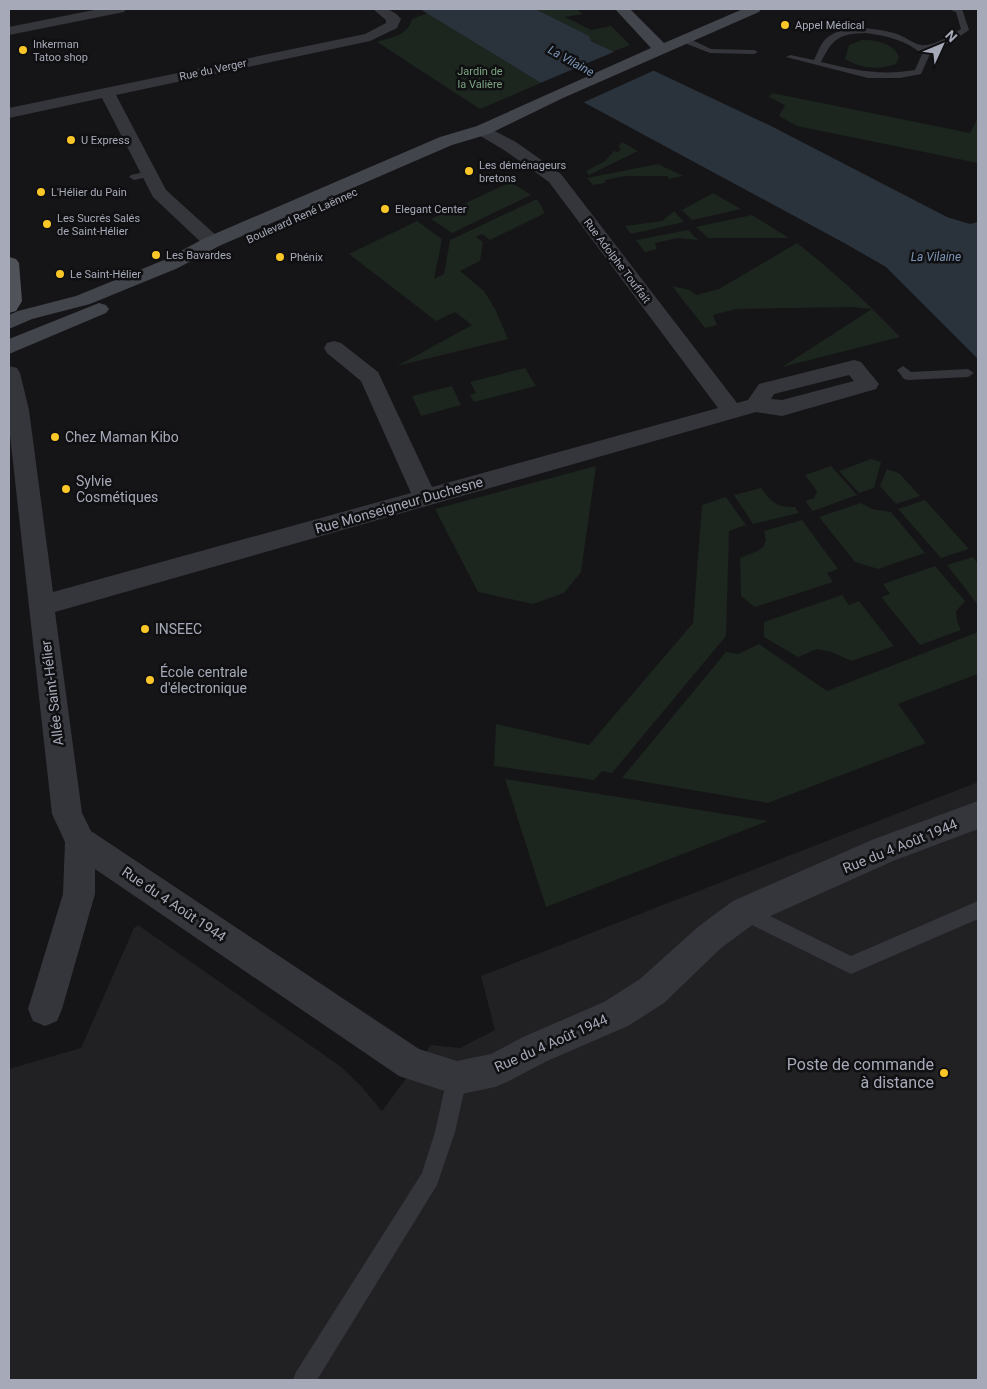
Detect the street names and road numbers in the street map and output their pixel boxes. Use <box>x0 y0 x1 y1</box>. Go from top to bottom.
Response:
street label: Rue du Verger <box>178 56 248 83</box>
street label: Boulevard René Laënnec <box>244 186 360 246</box>
street label: Rue Adolphe Touffait <box>581 216 653 306</box>
street label: Rue Monseigneur Duchesne <box>313 473 485 537</box>
street label: Allée Saint-Hélier <box>38 639 66 747</box>
street label: Rue du 4 Août 1944 <box>840 816 960 876</box>
street label: Rue du 4 Août 1944 <box>119 863 229 945</box>
street label: Rue du 4 Août 1944 <box>492 1011 610 1075</box>

